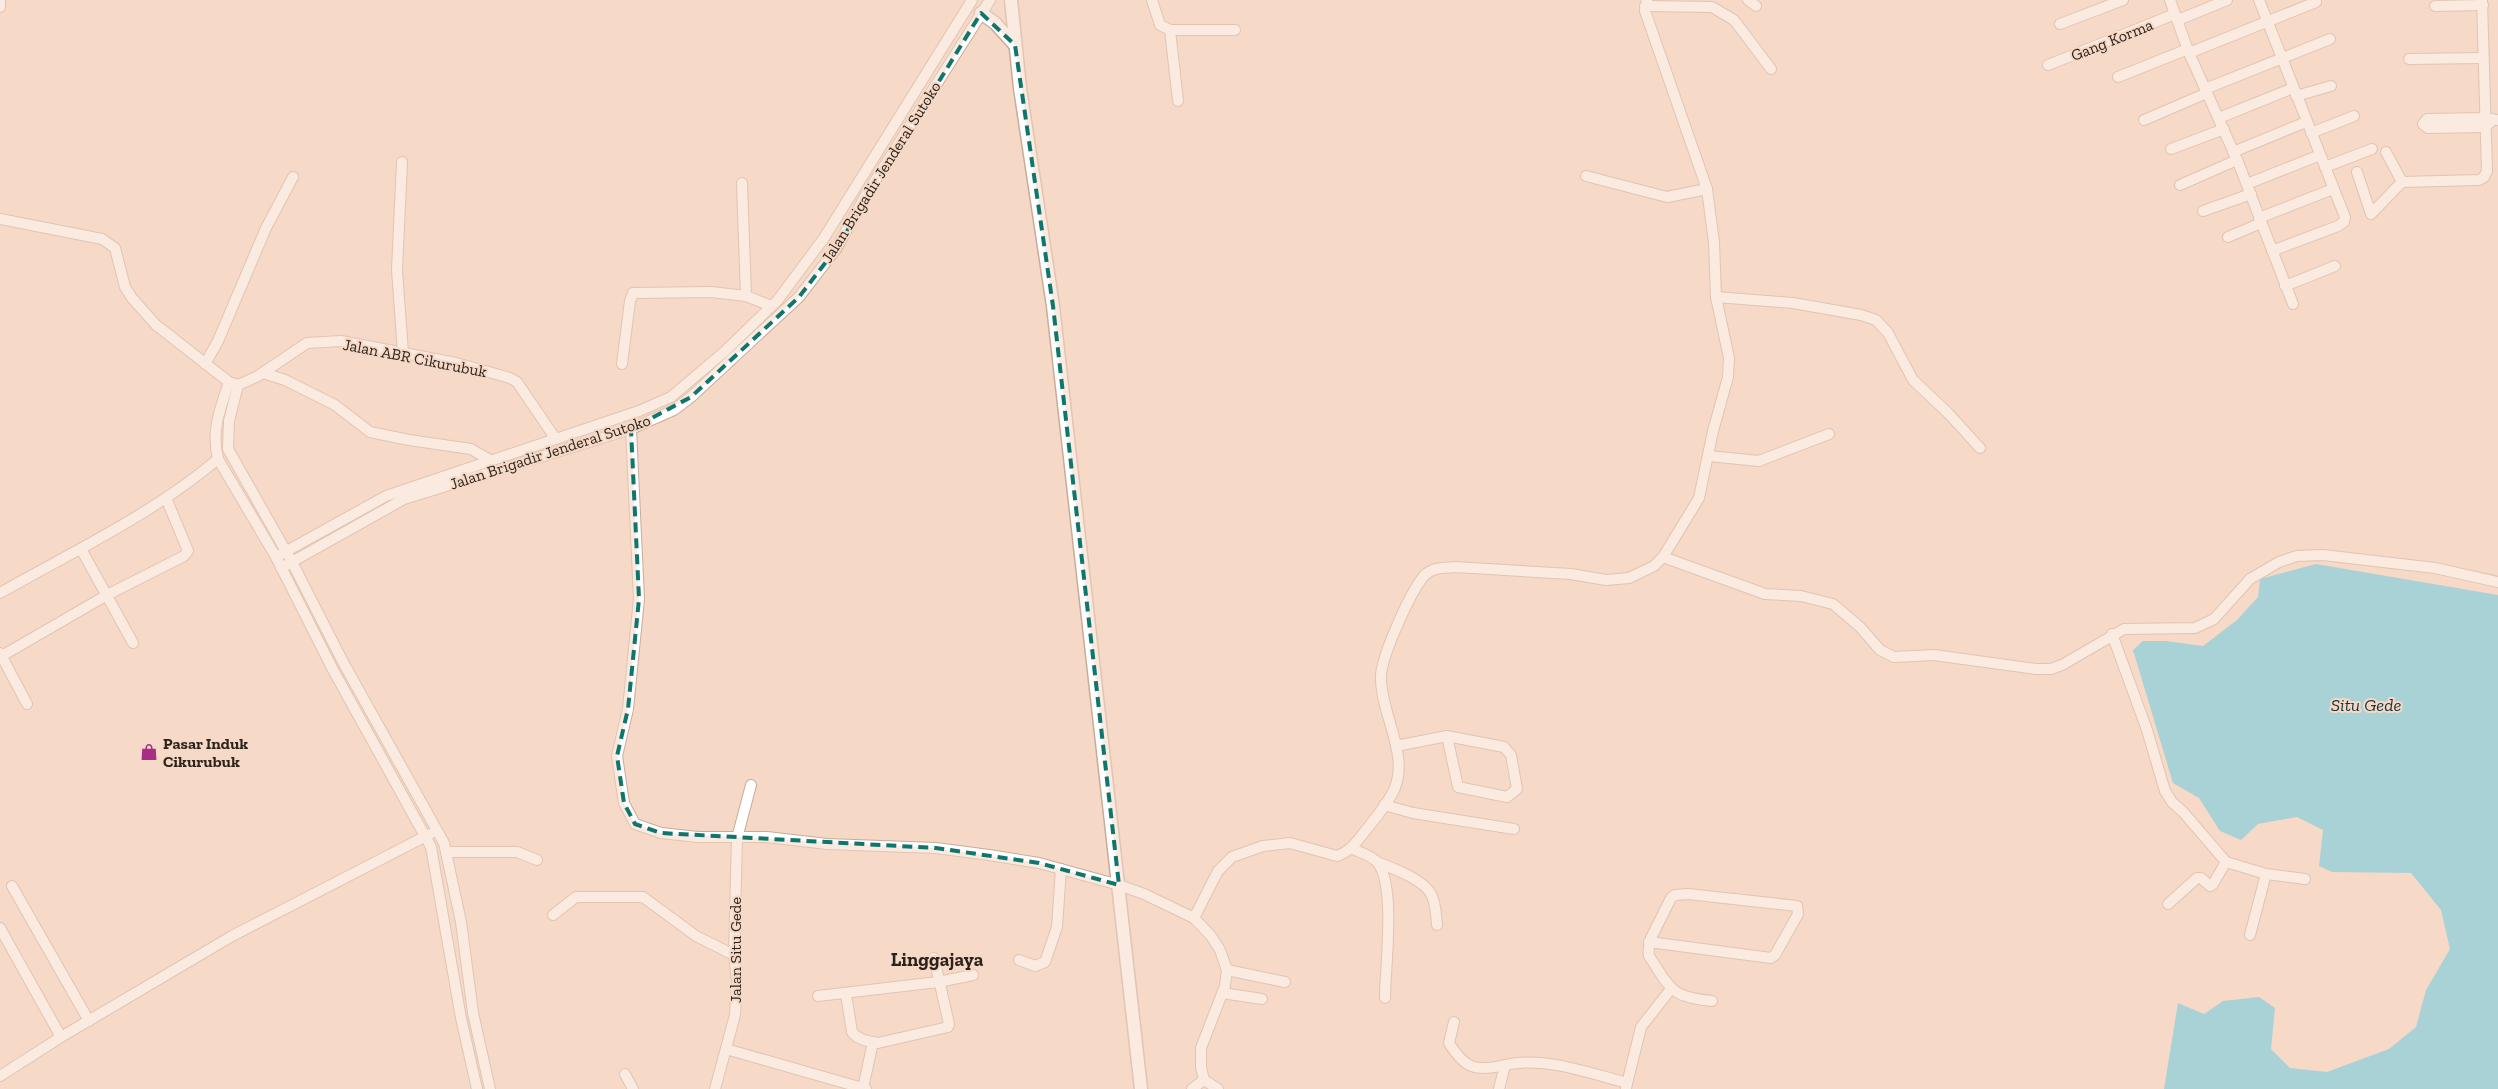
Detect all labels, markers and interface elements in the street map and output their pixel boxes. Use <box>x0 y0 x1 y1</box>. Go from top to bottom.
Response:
street label: Gang Korma <box>2068 15 2156 65</box>
street label: Jalan Brigadir Jenderal Sutoko <box>817 78 945 266</box>
street label: Jalan ABR Cikurubuk <box>341 335 489 381</box>
street label: Jalan Brigadir Jenderal Sutoko <box>447 411 653 493</box>
water label: Situ Gede <box>2331 694 2401 716</box>
place label: Pasar Induk Cikurubuk <box>163 734 248 771</box>
shop icon: Pasar Induk Cikurubuk <box>139 742 159 762</box>
street label: Jalan Situ Gede <box>726 897 745 1003</box>
district label: Linggajaya <box>891 948 984 971</box>

